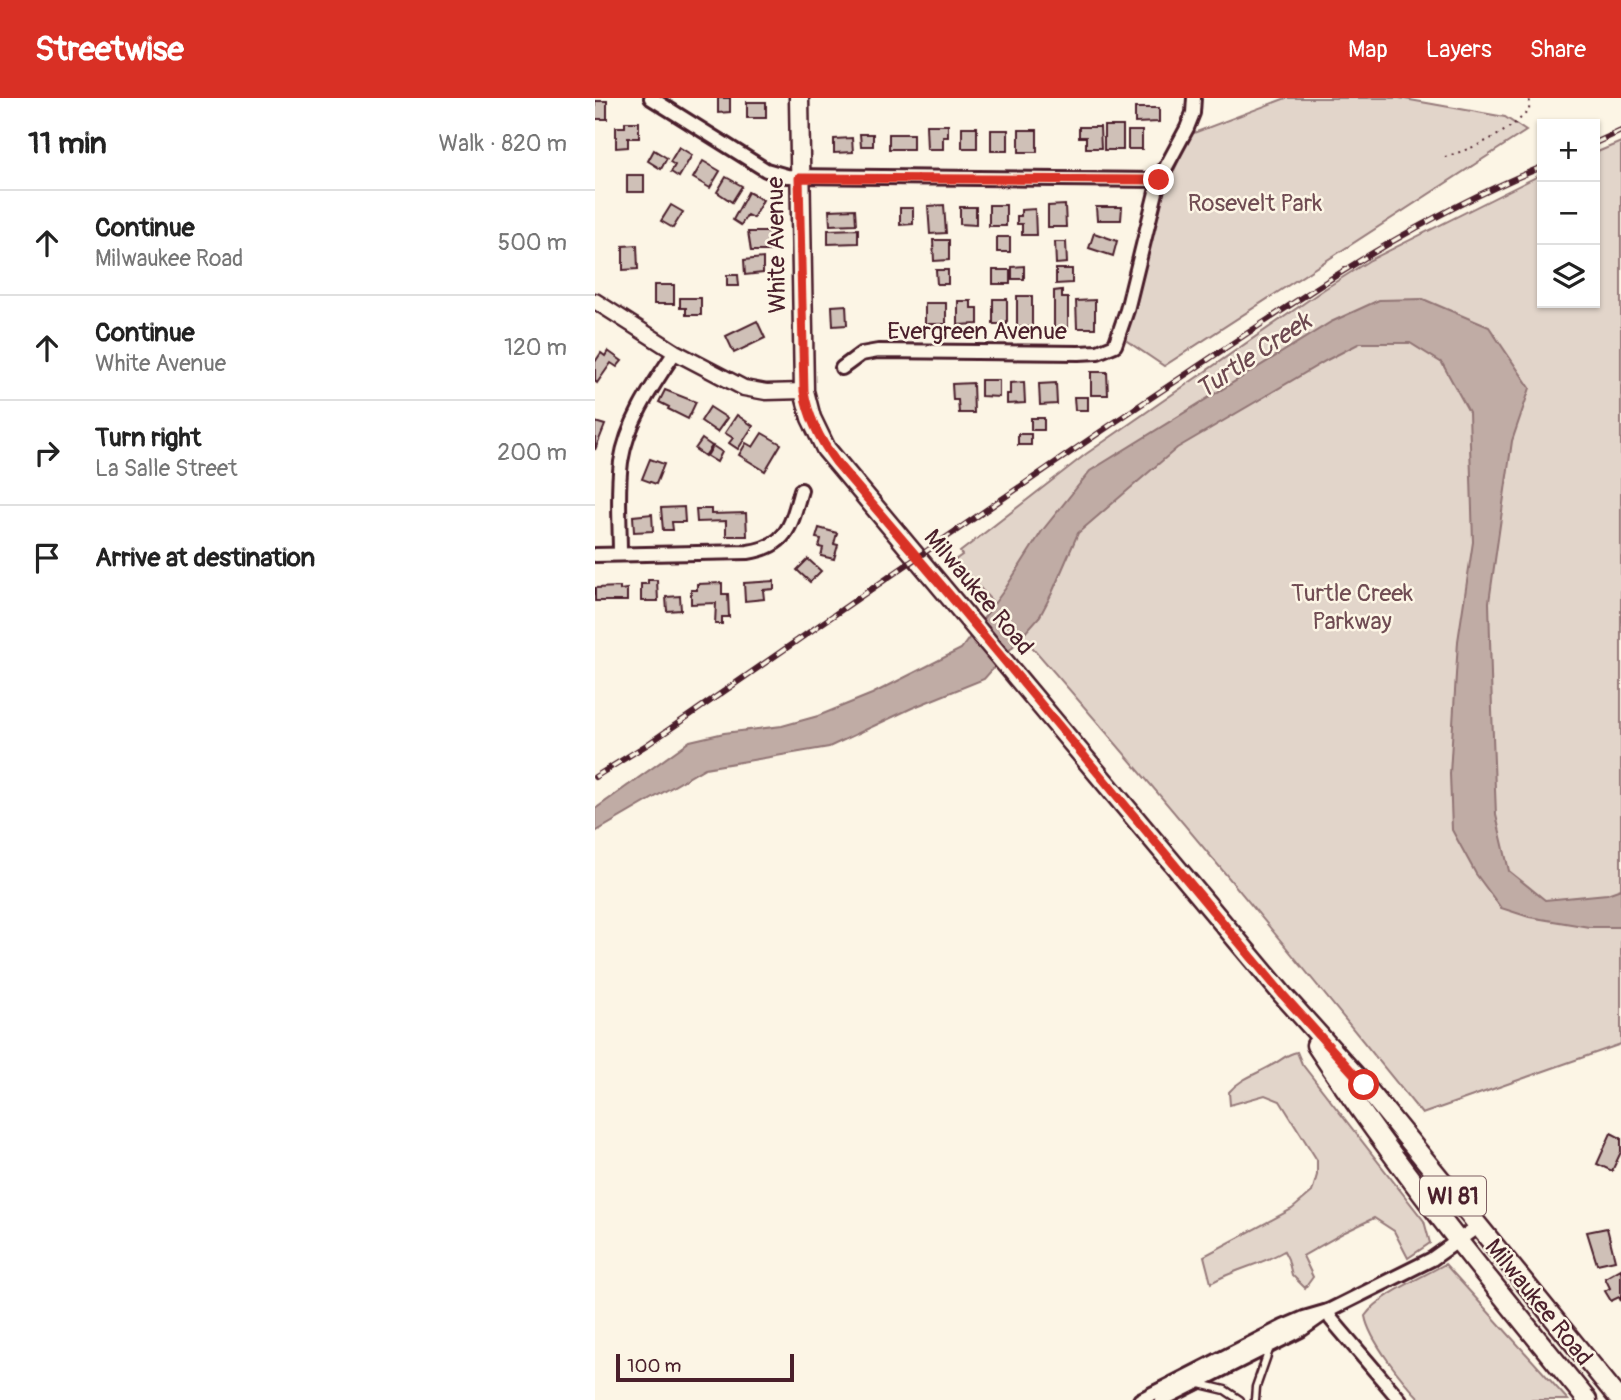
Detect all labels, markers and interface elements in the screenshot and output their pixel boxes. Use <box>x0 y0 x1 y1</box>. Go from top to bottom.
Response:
text: Streetwise <box>35 29 184 70</box>
text: Map <box>1348 35 1388 64</box>
text: Layers <box>1426 35 1492 64</box>
text: Share <box>1530 35 1586 64</box>
map controls <box>1537 119 1600 308</box>
button: + <box>1537 119 1600 182</box>
text: 11 min <box>28 125 107 162</box>
text: Walk · 820 m <box>439 129 567 158</box>
route end <box>1143 164 1174 195</box>
street label: White Avenue <box>761 176 792 314</box>
button: − <box>1537 182 1600 245</box>
park label: Rosevelt Park <box>1188 189 1322 218</box>
text: Continue <box>95 212 195 244</box>
icon: ahead <box>28 224 66 262</box>
text: 500 m <box>498 228 567 257</box>
text: Milwaukee Road <box>95 244 243 273</box>
button: layers <box>1537 245 1600 308</box>
water label: Turtle Creek <box>1190 304 1319 406</box>
text: Continue <box>95 317 195 349</box>
street label: Evergreen Avenue <box>887 317 1067 346</box>
icon: ahead <box>28 329 66 367</box>
text: 120 m <box>504 333 567 362</box>
text: White Avenue <box>95 349 226 378</box>
text: Turn right <box>95 422 201 454</box>
icon: right <box>28 434 66 472</box>
text: 200 m <box>497 438 567 467</box>
text: La Salle Street <box>95 454 237 483</box>
street label: Milwaukee Road <box>918 524 1039 661</box>
icon: arrive <box>28 539 66 577</box>
text: Arrive at destination <box>95 542 315 574</box>
park label: Turtle Creek Parkway <box>1291 579 1413 636</box>
route start <box>1348 1069 1379 1100</box>
road number: WI 81 <box>1420 1176 1486 1216</box>
street label: Milwaukee Road <box>1479 1233 1599 1372</box>
scale bar <box>616 1351 795 1383</box>
text: 100 m <box>627 1354 681 1378</box>

